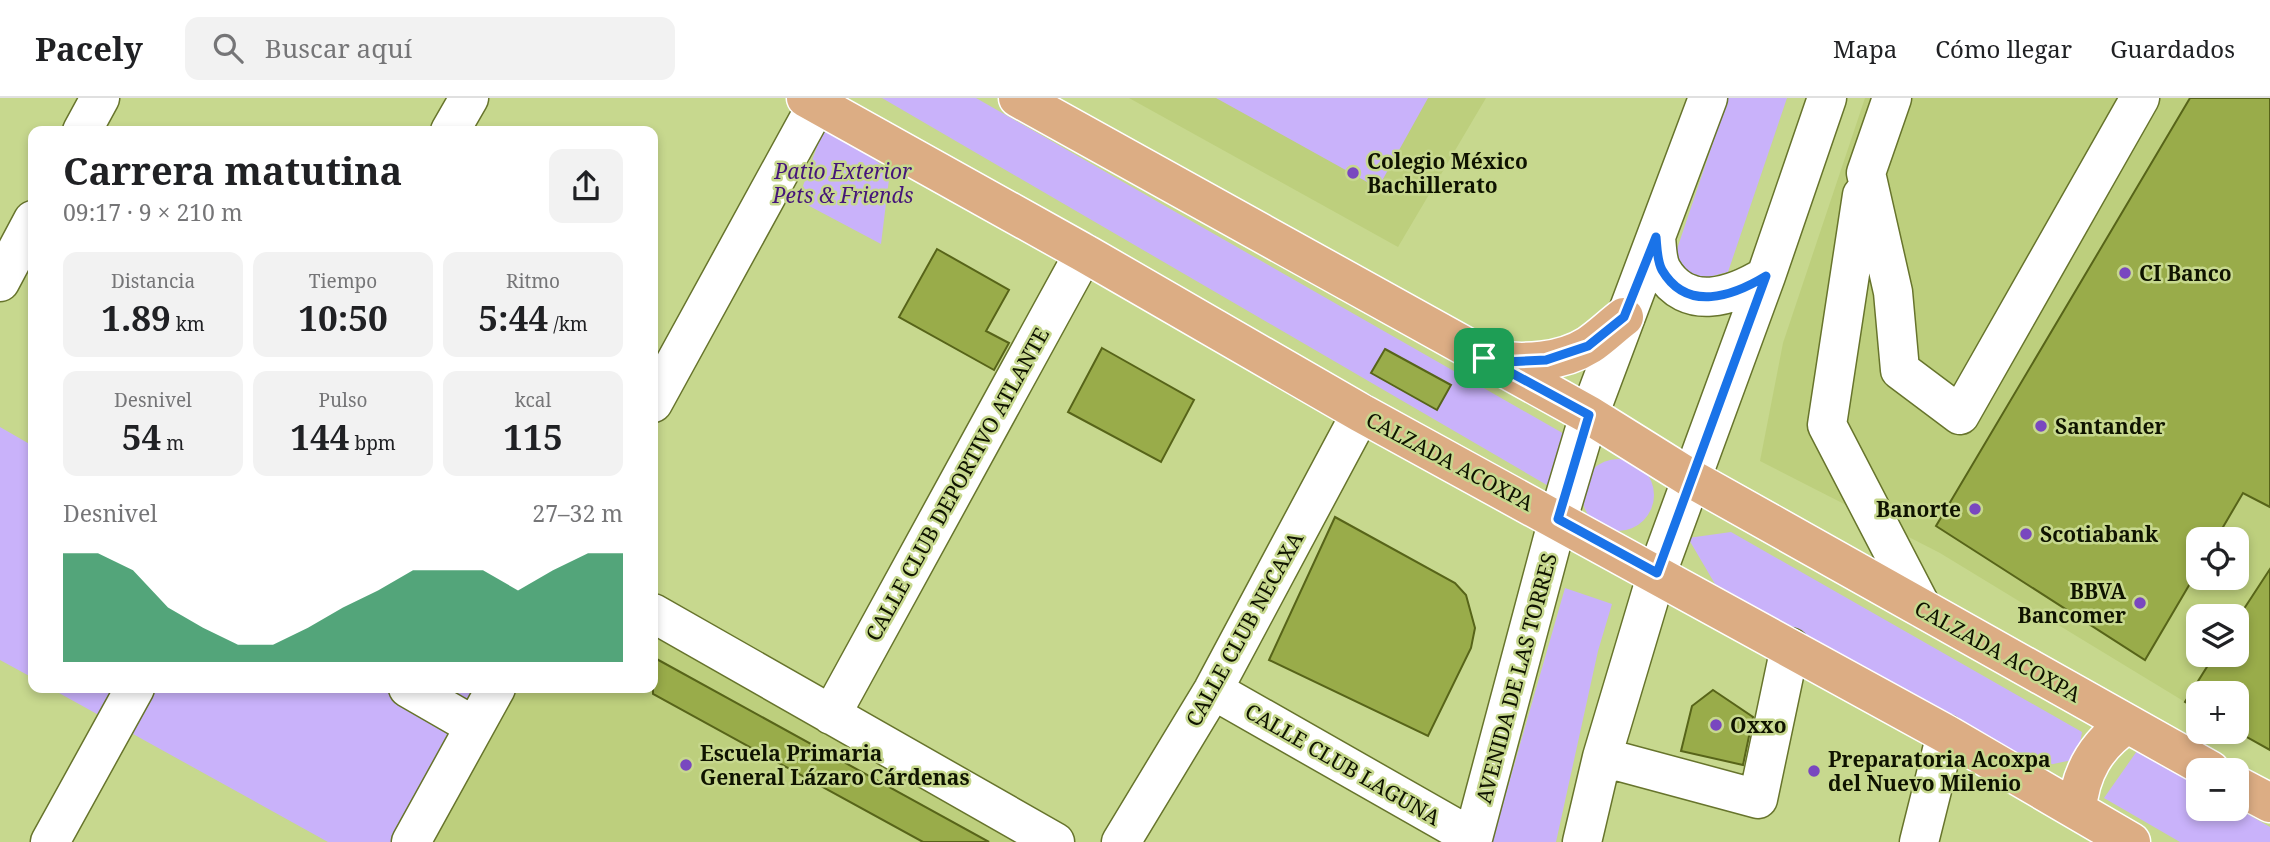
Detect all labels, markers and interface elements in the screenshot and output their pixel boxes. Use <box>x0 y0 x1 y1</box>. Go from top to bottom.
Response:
search box <box>185 17 675 80</box>
text: Pacely <box>35 26 143 71</box>
icon: search <box>209 29 247 67</box>
text: Buscar aquí <box>265 30 412 66</box>
text: Mapa <box>1833 32 1897 65</box>
text: Cómo llegar <box>1935 32 2072 65</box>
text: Guardados <box>2110 32 2235 65</box>
text: Carrera matutina <box>63 144 402 196</box>
place label: Colegio México Bachillerato <box>1367 147 1528 199</box>
button: share <box>549 149 623 223</box>
park label: Patio Exterior Pets & Friends <box>772 157 914 209</box>
marker: Colegio México Bachillerato <box>1345 165 1361 181</box>
text: 09:17 · 9 × 210 m <box>63 196 243 228</box>
place label: CI Banco <box>2139 259 2232 287</box>
marker: CI Banco <box>2117 265 2133 281</box>
text: Distancia <box>111 268 195 294</box>
text: Tiempo <box>309 268 377 294</box>
text: Ritmo <box>506 268 560 294</box>
text: 1.89 <box>101 294 171 341</box>
text: 10:50 <box>298 294 388 341</box>
text: 5:44 <box>478 294 548 341</box>
text: km <box>171 311 205 337</box>
text: /km <box>548 311 588 337</box>
street label: CALLE CLUB DEPORTIVO ATLANTE <box>859 322 1055 646</box>
pin <box>1454 328 1514 388</box>
icon: arrive <box>1465 339 1503 377</box>
text: Desnivel <box>114 387 192 413</box>
text: Pulso <box>319 387 367 413</box>
text: kcal <box>515 387 551 413</box>
street label: CALZADA ACOXPA <box>1361 405 1539 517</box>
place label: Santander <box>2055 412 2166 440</box>
text: 54 <box>122 413 161 460</box>
text: 144 <box>290 413 350 460</box>
text: 115 <box>503 413 563 460</box>
marker: Santander <box>2033 418 2049 434</box>
text: m <box>161 430 184 456</box>
text: bpm <box>350 430 396 456</box>
place label: Banorte <box>1876 495 1961 523</box>
text: Desnivel <box>63 497 157 529</box>
text: 27–32 m <box>532 497 623 529</box>
marker: Banorte <box>1967 501 1983 517</box>
place label: Scotiabank <box>2040 520 2159 548</box>
marker: Scotiabank <box>2018 526 2034 542</box>
street label: CALLE CLUB NECAXA <box>1179 527 1309 731</box>
map controls <box>2186 527 2249 821</box>
button: locate <box>2186 527 2249 590</box>
street label: AVENIDA DE LAS TORRES <box>1469 550 1563 806</box>
place label: BBVA Bancomer <box>2018 577 2126 629</box>
street label: CALZADA ACOXPA <box>1910 594 2086 708</box>
marker: BBVA Bancomer <box>2132 595 2148 611</box>
button: layers <box>2186 604 2249 667</box>
button: + <box>2186 681 2249 744</box>
street label: CALLE CLUB LAGUNA <box>1240 697 1446 831</box>
place label: Oxxo <box>1730 711 1787 739</box>
marker: Oxxo <box>1708 717 1724 733</box>
place label: Escuela Primaria General Lázaro Cárdenas <box>700 739 970 791</box>
place label: Preparatoria Acoxpa del Nuevo Milenio <box>1828 745 2051 797</box>
marker: Escuela Primaria General Lázaro Cárdenas <box>678 757 694 773</box>
button: − <box>2186 758 2249 821</box>
marker: Preparatoria Acoxpa del Nuevo Milenio <box>1806 763 1822 779</box>

